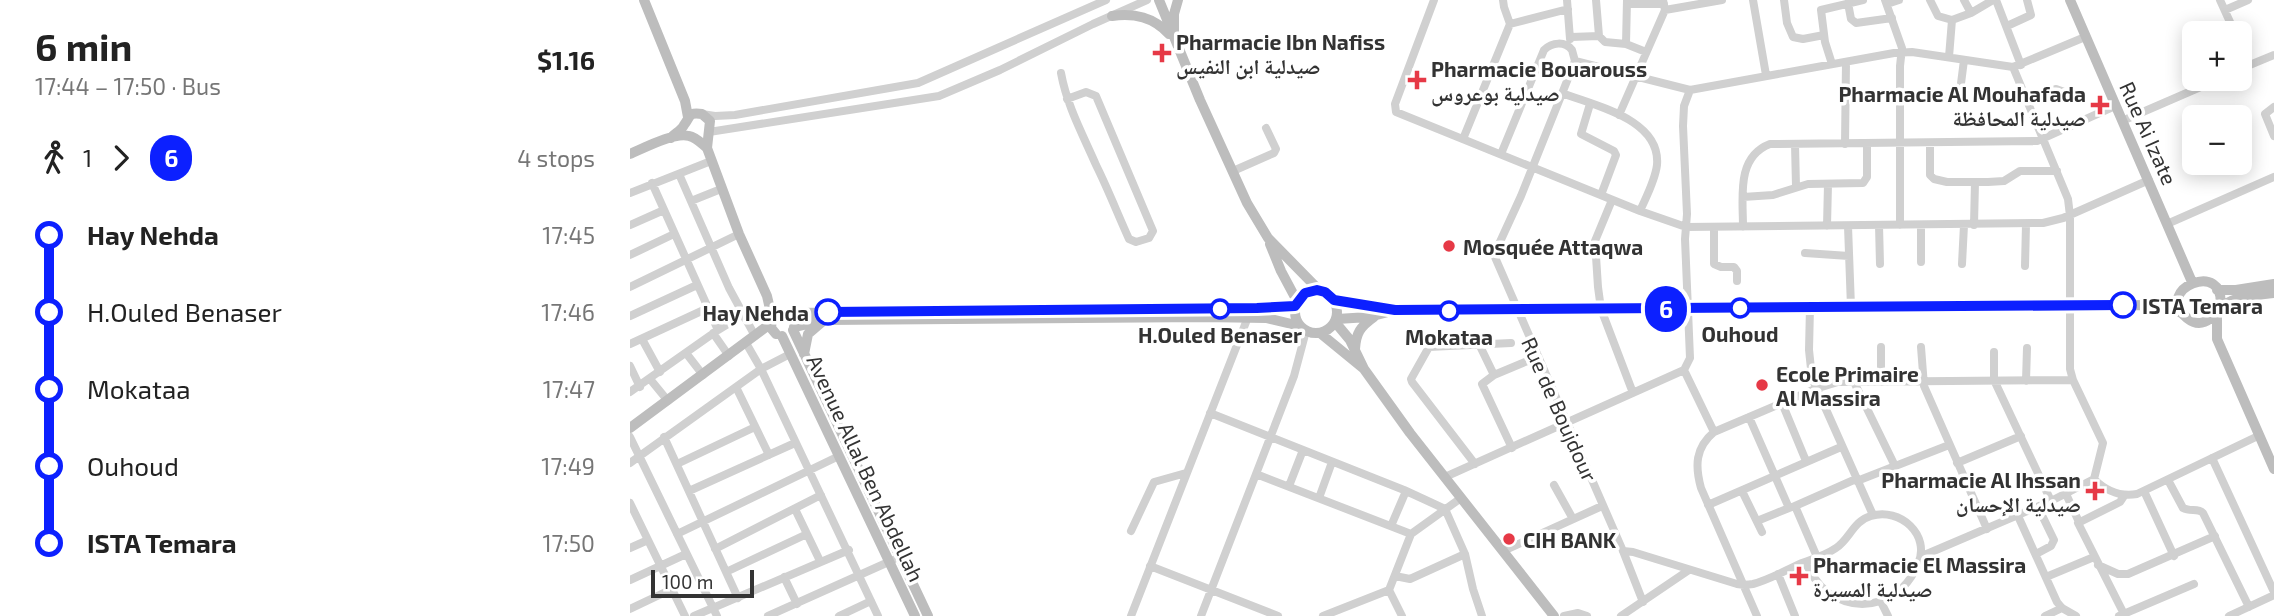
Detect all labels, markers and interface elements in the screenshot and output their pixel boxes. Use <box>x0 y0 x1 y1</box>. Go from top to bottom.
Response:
map controls <box>2182 21 2252 175</box>
button: + <box>2182 21 2252 91</box>
text: 6 min <box>35 23 132 69</box>
place label: Pharmacie Ibn Nafiss صيدلية ابن النفيس <box>1176 29 1385 80</box>
text: $1.16 <box>537 44 595 75</box>
marker: Pharmacie Ibn Nafiss صيدلية ابن النفيس <box>1154 45 1170 61</box>
place label: Pharmacie Bouarouss صيدلية بوعروس <box>1431 56 1647 107</box>
text: 17:44 – 17:50 · Bus <box>35 72 221 100</box>
marker: Pharmacie Bouarouss صيدلية بوعروس <box>1409 72 1425 88</box>
street label: Rue Ai Izate <box>2115 77 2183 189</box>
place label: Pharmacie Al Mouhafada صيدلية المحافظة <box>1838 81 2086 130</box>
marker: Pharmacie Al Mouhafada صيدلية المحافظة <box>2092 97 2108 113</box>
button: − <box>2182 105 2252 175</box>
icon: walk <box>35 139 73 177</box>
icon: forward <box>102 139 140 177</box>
text: 6 <box>164 143 178 172</box>
text: 1 <box>83 144 92 172</box>
text: 4 stops <box>517 144 595 172</box>
text: Hay Nehda <box>87 219 219 250</box>
text: 17:45 <box>542 221 595 249</box>
place label: Mosquée Attaqwa <box>1463 234 1643 259</box>
marker: Mosquée Attaqwa <box>1441 238 1457 254</box>
line badge: 6 <box>1643 286 1689 332</box>
marker: ISTA Temara <box>2110 292 2136 318</box>
place label: ISTA Temara <box>2142 293 2263 318</box>
text: 6 <box>1659 294 1673 323</box>
text: H.Ouled Benaser <box>87 296 282 327</box>
text: 17:46 <box>541 298 595 326</box>
marker: Ouhoud <box>1730 298 1750 318</box>
marker: Hay Nehda <box>815 299 841 325</box>
marker: H.Ouled Benaser <box>1210 299 1230 319</box>
place label: Hay Nehda <box>703 300 809 326</box>
marker: Mokataa <box>1439 301 1459 321</box>
place label: Ouhoud <box>1702 321 1778 346</box>
place label: H.Ouled Benaser <box>1138 322 1302 347</box>
place label: Mokataa <box>1405 324 1493 349</box>
street label: Rue de Boujdour <box>1516 333 1603 486</box>
street label: Avenue Allal Ben Abdellah <box>802 351 930 585</box>
place label: Ecole Primaire Al Massira <box>1776 361 1919 410</box>
text: Mokataa <box>87 373 191 404</box>
text: 17:47 <box>543 375 595 403</box>
marker: Ecole Primaire Al Massira <box>1754 377 1770 393</box>
text: Ouhoud <box>87 450 179 481</box>
text: 17:49 <box>541 452 595 480</box>
place label: Pharmacie Al Ihssan صيدلية الإحسان <box>1881 467 2081 517</box>
marker: Pharmacie Al Ihssan صيدلية الإحسان <box>2087 483 2103 499</box>
text: ISTA Temara <box>87 527 237 558</box>
place label: CIH BANK <box>1523 527 1617 552</box>
text: 17:50 <box>542 529 595 557</box>
marker: CIH BANK <box>1501 531 1517 547</box>
place label: Pharmacie El Massira صيدلية المسيرة <box>1813 552 2026 602</box>
scale bar <box>651 567 754 599</box>
marker: Pharmacie El Massira صيدلية المسيرة <box>1791 568 1807 584</box>
text: 100 m <box>662 570 713 593</box>

